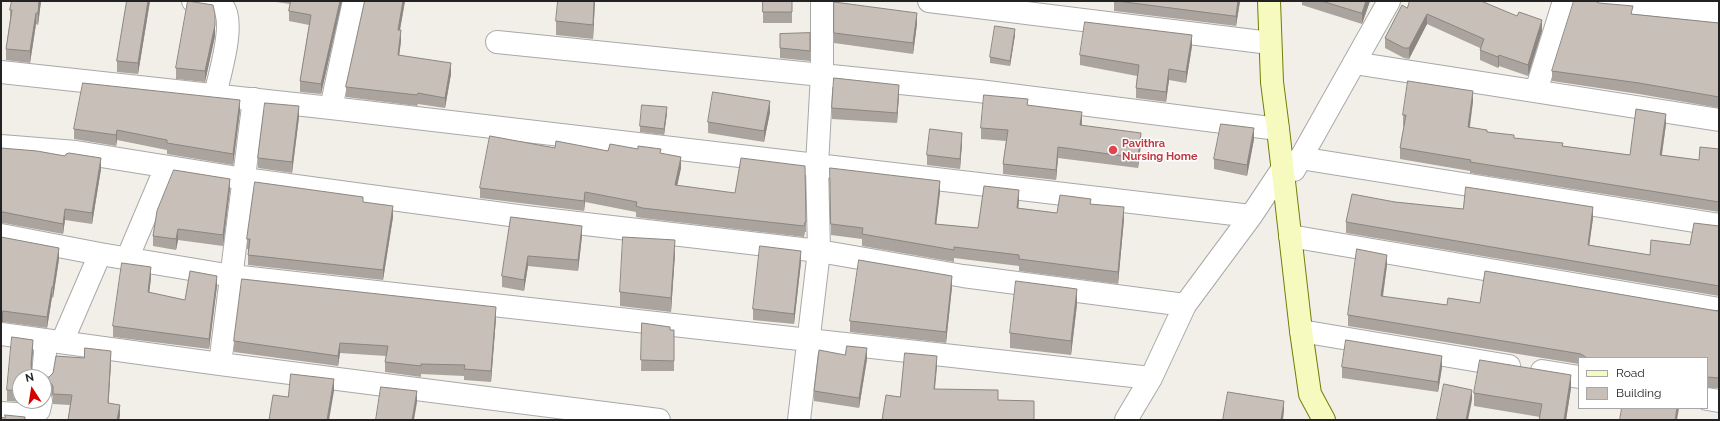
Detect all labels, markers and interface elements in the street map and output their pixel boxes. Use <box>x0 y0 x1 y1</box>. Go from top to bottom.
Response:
place label: Pavithra Nursing Home <box>1122 137 1198 163</box>
marker: Pavithra Nursing Home <box>1107 144 1119 156</box>
legend <box>1578 357 1708 409</box>
text: Road <box>1616 366 1645 380</box>
north arrow <box>12 369 52 409</box>
text: N <box>24 371 35 385</box>
text: Building <box>1616 386 1662 400</box>

